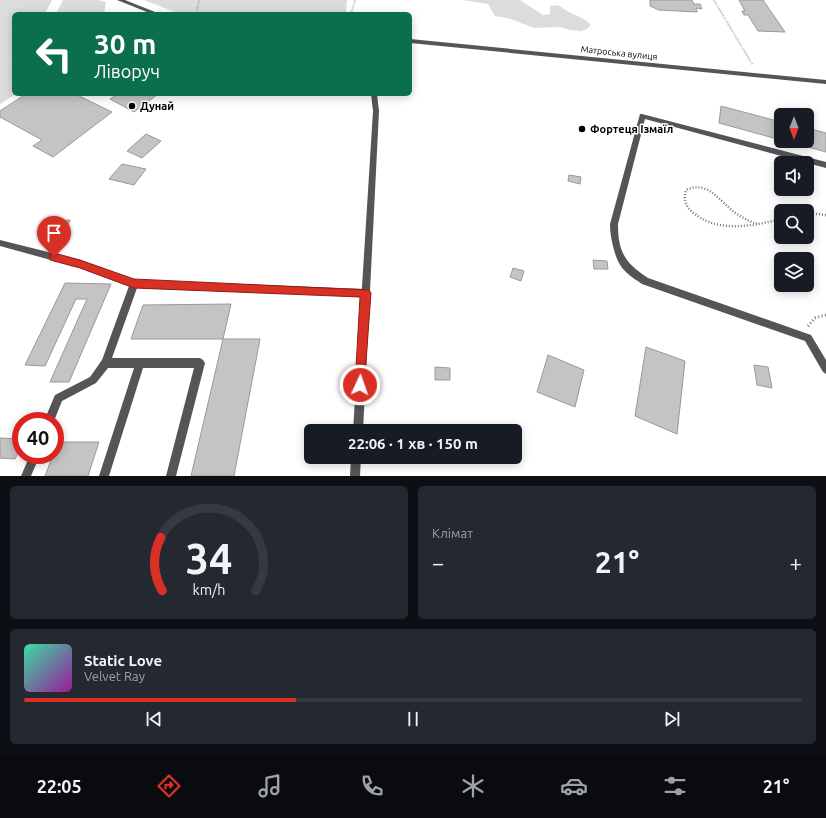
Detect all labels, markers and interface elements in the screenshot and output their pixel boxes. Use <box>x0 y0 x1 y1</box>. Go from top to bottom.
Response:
icon: left <box>28 28 80 80</box>
text: 30 m <box>94 28 156 59</box>
street label: Матроська вулиця <box>580 44 658 62</box>
text: Ліворуч <box>94 61 160 81</box>
place label: Дунай <box>140 100 174 112</box>
marker: Дунай <box>127 101 137 111</box>
north arrow <box>774 108 814 148</box>
map controls <box>774 108 814 292</box>
place label: Фортеця Ізмаїл <box>590 123 673 135</box>
marker: Фортеця Ізмаїл <box>577 124 587 134</box>
button: sound <box>774 156 814 196</box>
button: search <box>774 204 814 244</box>
pin <box>37 216 71 257</box>
icon: arrive <box>43 222 65 244</box>
button: layers <box>774 252 814 292</box>
position arrow <box>339 364 381 406</box>
speed limit sign: 40 <box>12 412 64 464</box>
text: 22:06 · 1 хв · 150 m <box>348 435 478 452</box>
text: Клімат <box>432 526 473 540</box>
text: 34 <box>186 534 232 581</box>
text: 21° <box>595 545 639 579</box>
text: − <box>432 550 444 575</box>
text: + <box>790 550 802 575</box>
text: km/h <box>193 581 225 597</box>
text: Static Love <box>84 652 162 669</box>
text: Velvet Ray <box>84 669 145 683</box>
icon: previous <box>143 708 165 730</box>
icon: pause <box>402 708 424 730</box>
icon: next <box>661 708 683 730</box>
icon: directions <box>155 772 183 800</box>
icon: music <box>256 772 284 800</box>
icon: phone <box>358 772 386 800</box>
icon: climate <box>459 772 487 800</box>
icon: car <box>560 772 588 800</box>
icon: filters <box>661 772 689 800</box>
text: 22:05 <box>37 776 82 796</box>
text: 21° <box>763 776 789 796</box>

